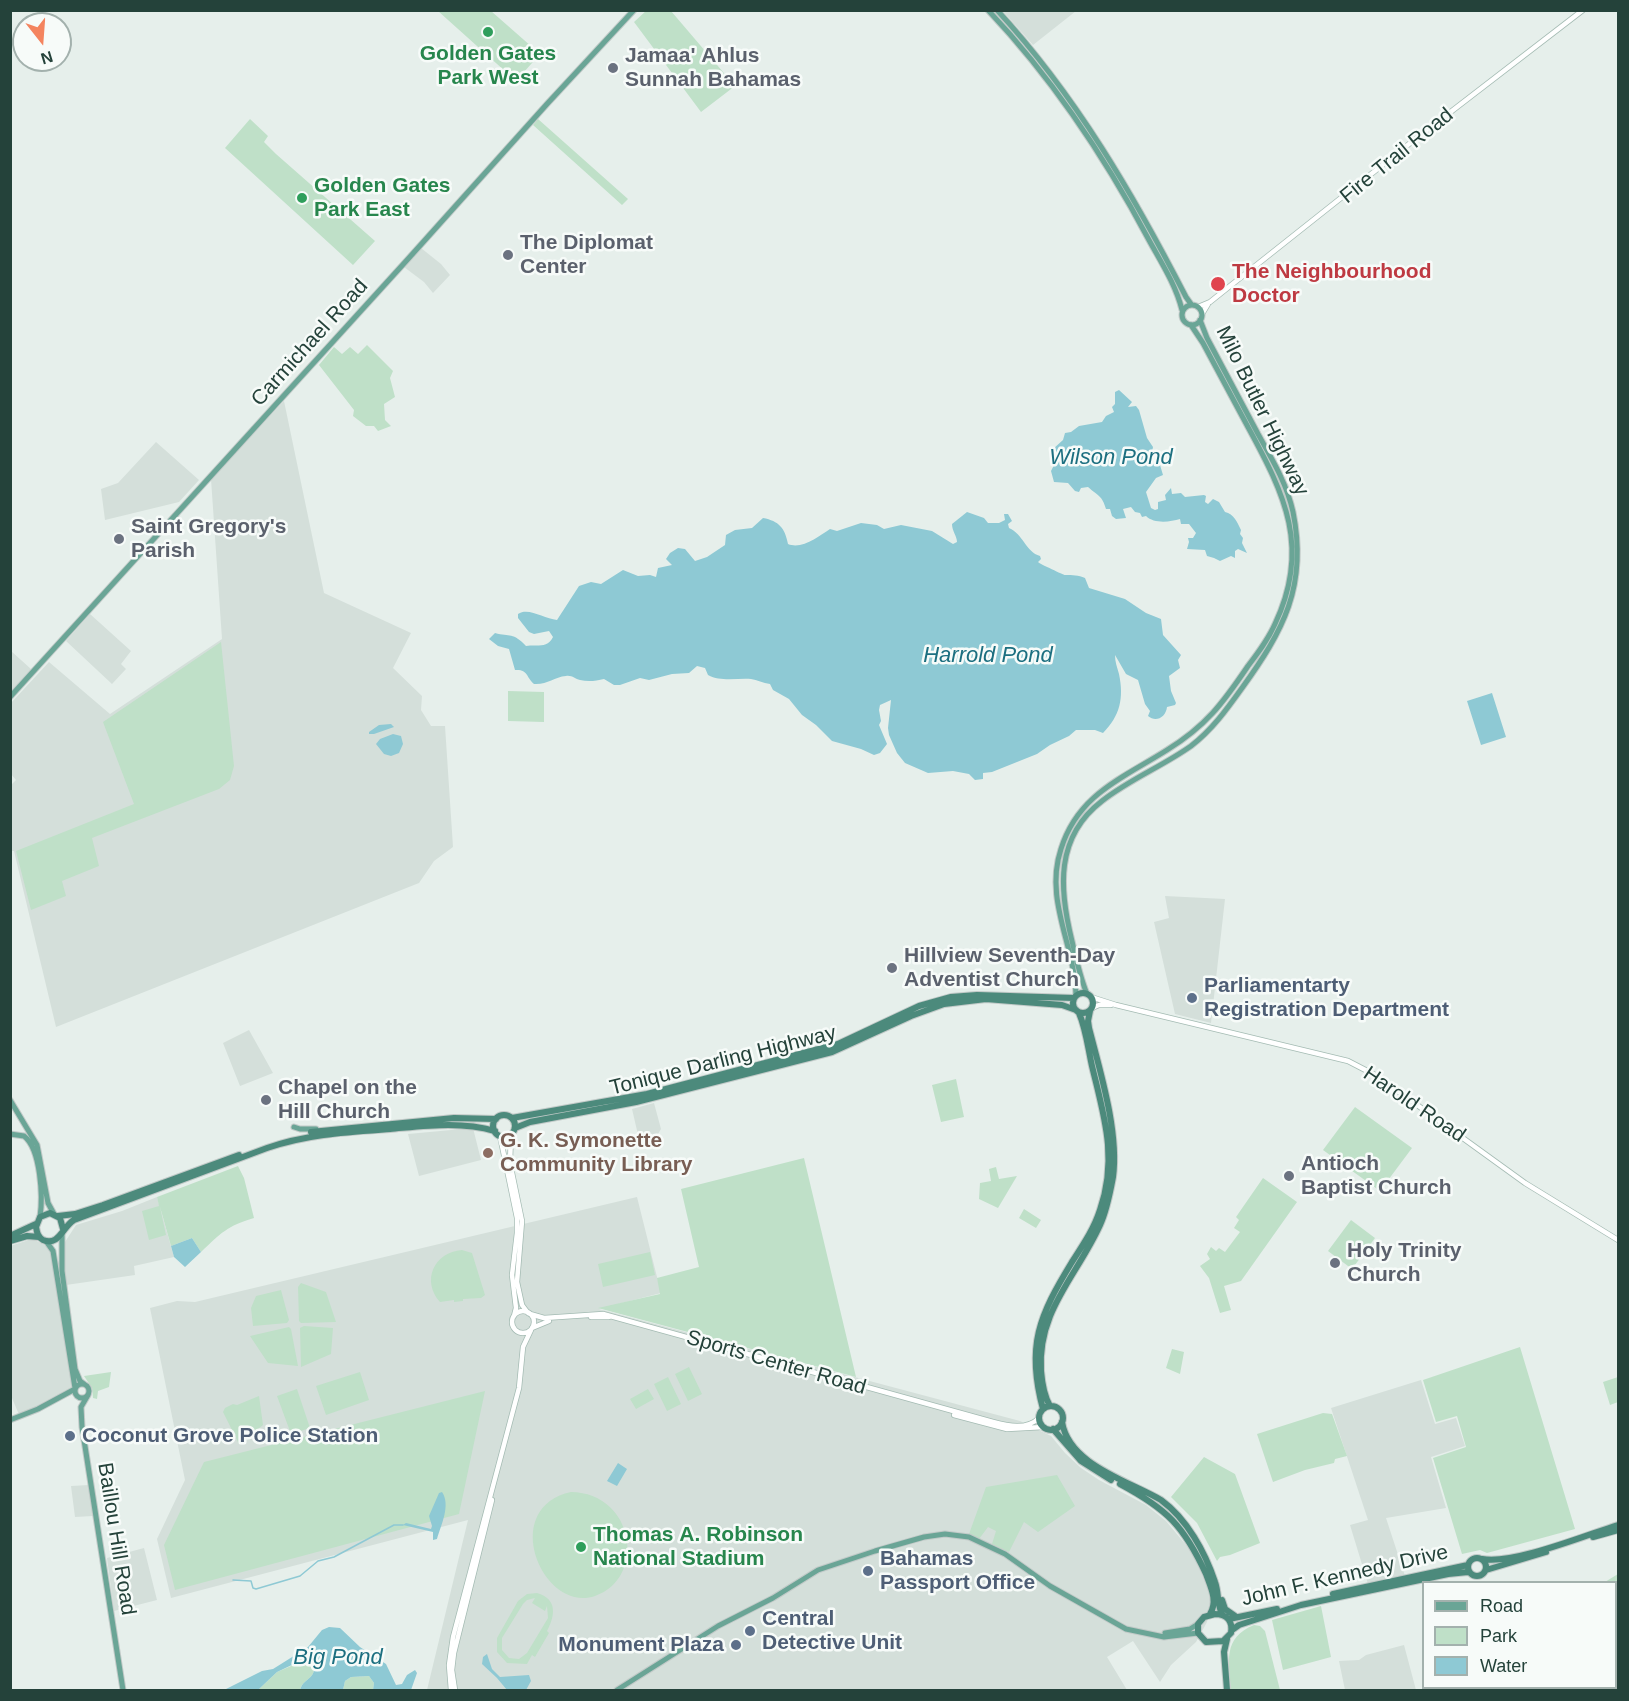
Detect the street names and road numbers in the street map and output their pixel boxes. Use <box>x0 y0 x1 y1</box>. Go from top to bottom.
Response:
street label: Fire Trail Road <box>1335 103 1459 209</box>
street label: Carmichael Road <box>246 274 374 412</box>
street label: Milo Butler Highway <box>1210 322 1314 500</box>
street label: Tonique Darling Highway <box>607 1021 839 1101</box>
street label: Harold Road <box>1358 1062 1470 1148</box>
street label: Sports Center Road <box>683 1325 869 1401</box>
street label: Baillou Hill Road <box>92 1461 140 1617</box>
street label: John F. Kennedy Drive <box>1239 1540 1451 1612</box>

